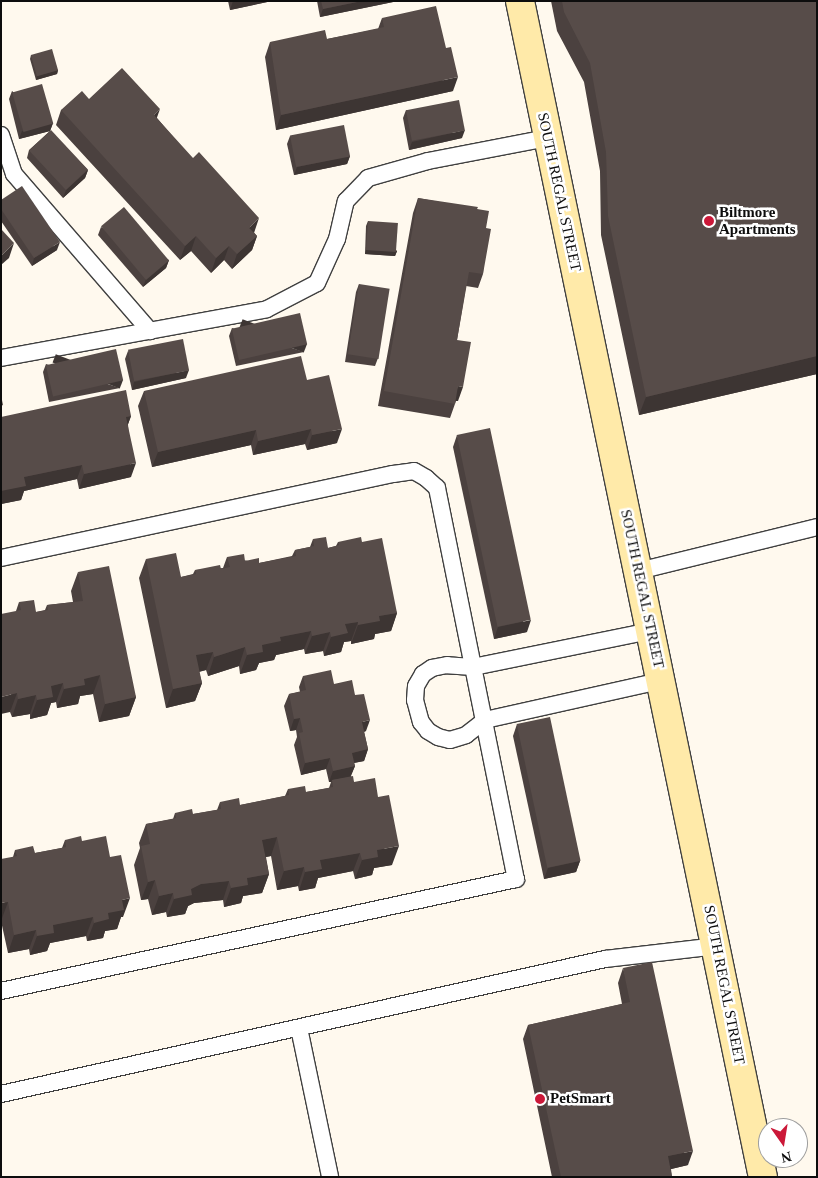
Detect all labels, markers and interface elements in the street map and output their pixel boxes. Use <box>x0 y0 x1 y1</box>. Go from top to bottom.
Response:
street label: SOUTH REGAL STREET <box>533 111 585 273</box>
place label: Biltmore Apartments <box>719 203 796 238</box>
marker: Biltmore Apartments <box>703 215 715 227</box>
street label: SOUTH REGAL STREET <box>616 508 668 670</box>
street label: SOUTH REGAL STREET <box>700 904 748 1066</box>
place label: PetSmart <box>550 1090 611 1108</box>
marker: PetSmart <box>534 1093 546 1105</box>
north arrow <box>758 1118 808 1168</box>
text: N <box>780 1149 793 1166</box>

